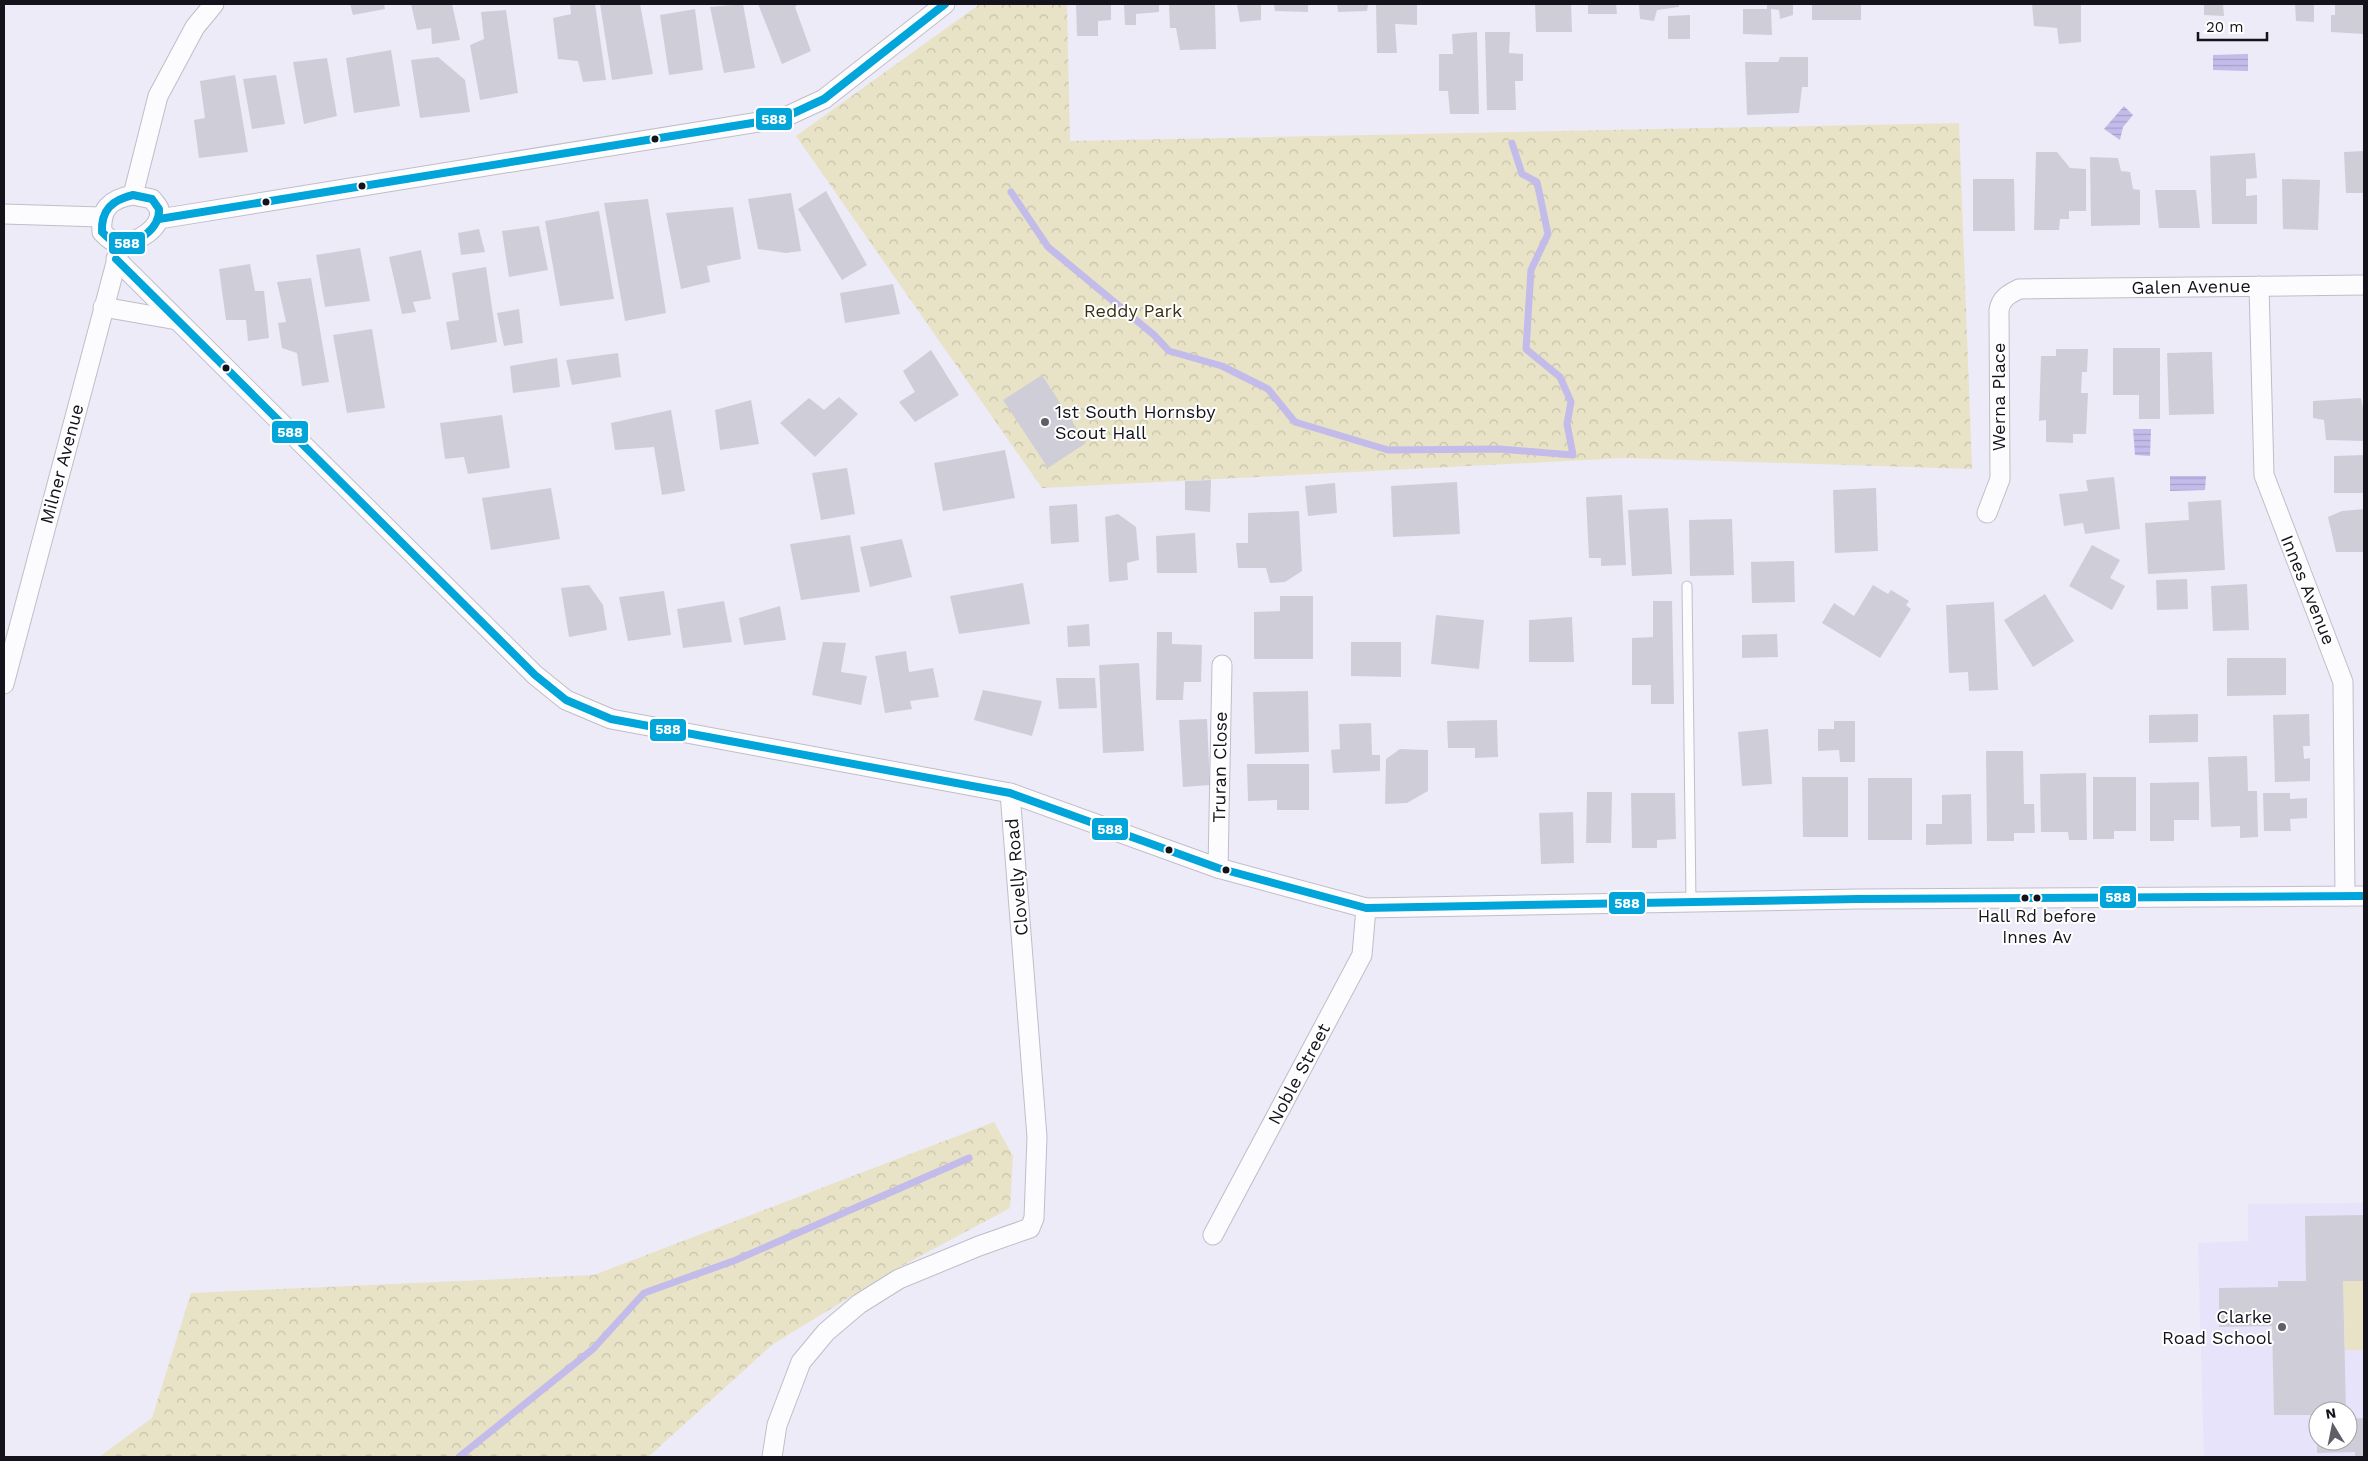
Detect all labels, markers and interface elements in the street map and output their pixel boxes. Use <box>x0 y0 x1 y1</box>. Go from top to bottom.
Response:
scale bar <box>2198 10 2267 42</box>
text: 20 m <box>2206 18 2244 36</box>
line badge: 588 <box>755 107 793 131</box>
text: 588 <box>761 111 787 127</box>
unlabelled marker <box>650 134 660 144</box>
unlabelled marker <box>357 181 367 191</box>
unlabelled marker <box>261 197 271 207</box>
line badge: 588 <box>108 231 146 255</box>
text: 588 <box>114 235 140 251</box>
street label: Galen Avenue <box>2131 275 2251 298</box>
park label: Reddy Park <box>1084 300 1182 321</box>
street label: Werna Place <box>1988 343 2009 451</box>
unlabelled marker <box>221 363 231 373</box>
place label: 1st South Hornsby Scout Hall <box>1055 401 1216 443</box>
street label: Milner Avenue <box>35 402 88 526</box>
marker: 1st South Hornsby Scout Hall <box>1039 416 1051 428</box>
line badge: 588 <box>271 420 309 444</box>
text: 588 <box>277 424 303 440</box>
street label: Innes Avenue <box>2277 532 2340 648</box>
street label: Truran Close <box>1208 711 1231 823</box>
line badge: 588 <box>649 718 687 742</box>
text: 588 <box>655 721 681 737</box>
street label: Clovelly Road <box>1001 817 1032 937</box>
line badge: 588 <box>1091 817 1129 841</box>
text: 588 <box>1097 821 1123 837</box>
unlabelled marker <box>1164 845 1174 855</box>
unlabelled marker <box>1221 865 1231 875</box>
line badge: 588 <box>2099 885 2137 909</box>
text: 588 <box>2105 889 2131 905</box>
line badge: 588 <box>1608 891 1646 915</box>
unlabelled marker <box>2020 893 2030 903</box>
marker: Hall Rd before Innes Av <box>2032 893 2042 903</box>
text: 588 <box>1614 895 1640 911</box>
place label: Hall Rd before Innes Av <box>1978 906 2096 947</box>
street label: Noble Street <box>1263 1019 1334 1128</box>
place label: Clarke Road School <box>2162 1306 2272 1348</box>
marker: Clarke Road School <box>2276 1321 2288 1333</box>
north arrow <box>2308 1401 2358 1451</box>
text: N <box>2324 1404 2337 1422</box>

